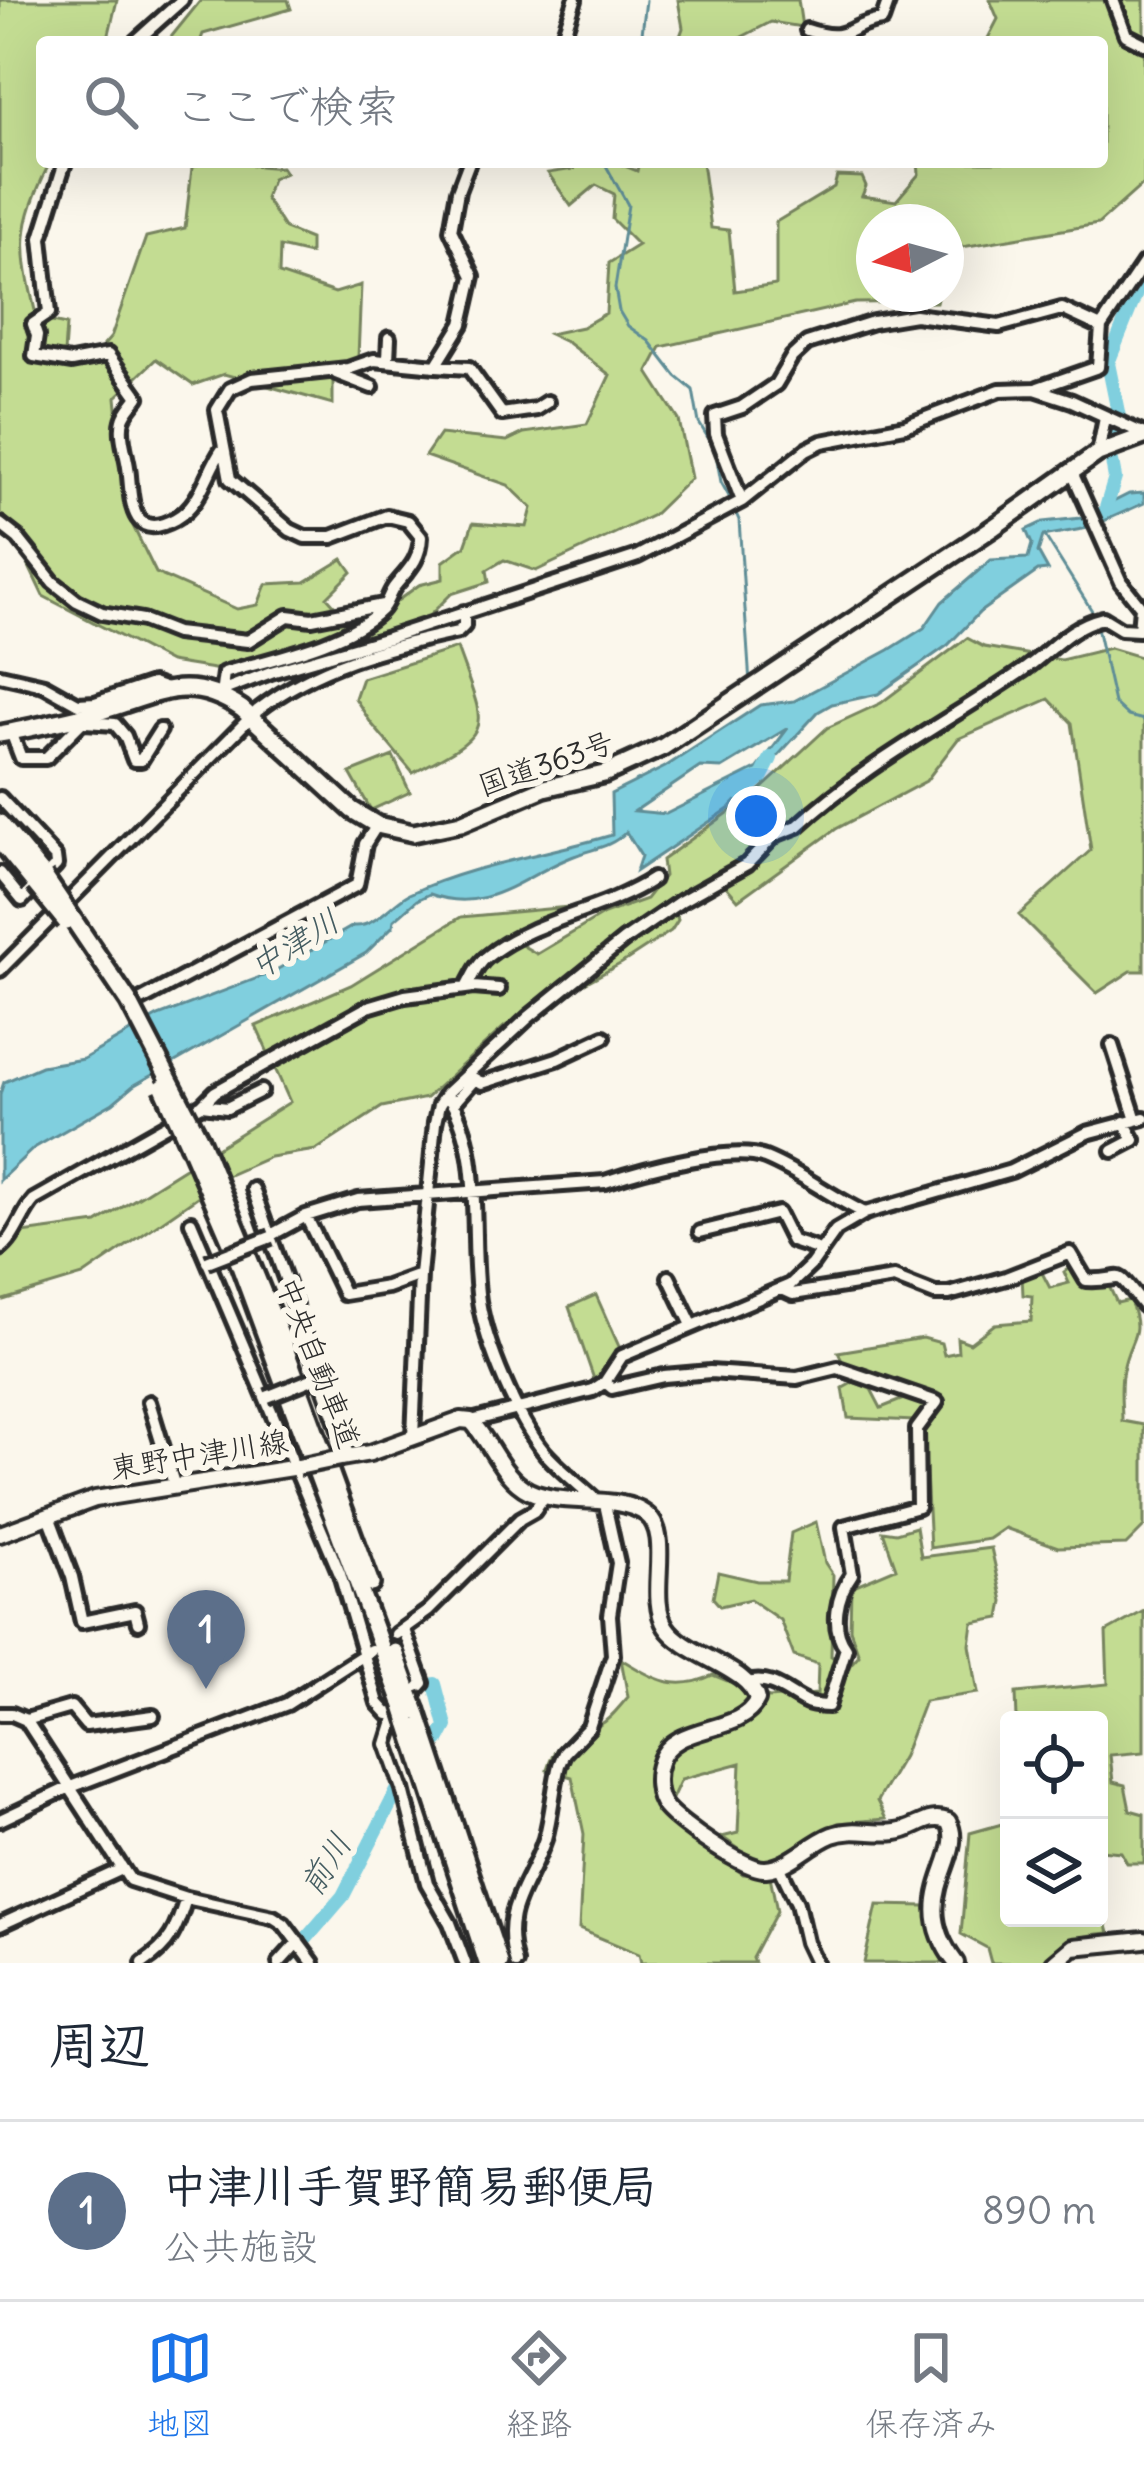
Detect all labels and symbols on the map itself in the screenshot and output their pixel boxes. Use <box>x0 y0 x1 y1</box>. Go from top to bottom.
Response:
north arrow <box>856 204 964 312</box>
street label: 国道363号 <box>473 722 619 804</box>
your location <box>726 786 786 846</box>
water label: 中津川 <box>241 899 347 987</box>
street label: 中央自動車道 <box>269 1272 369 1453</box>
street label: 東野中津川線 <box>107 1421 291 1487</box>
pin: 1 <box>167 1590 245 1689</box>
water label: 前川 <box>290 1825 360 1903</box>

